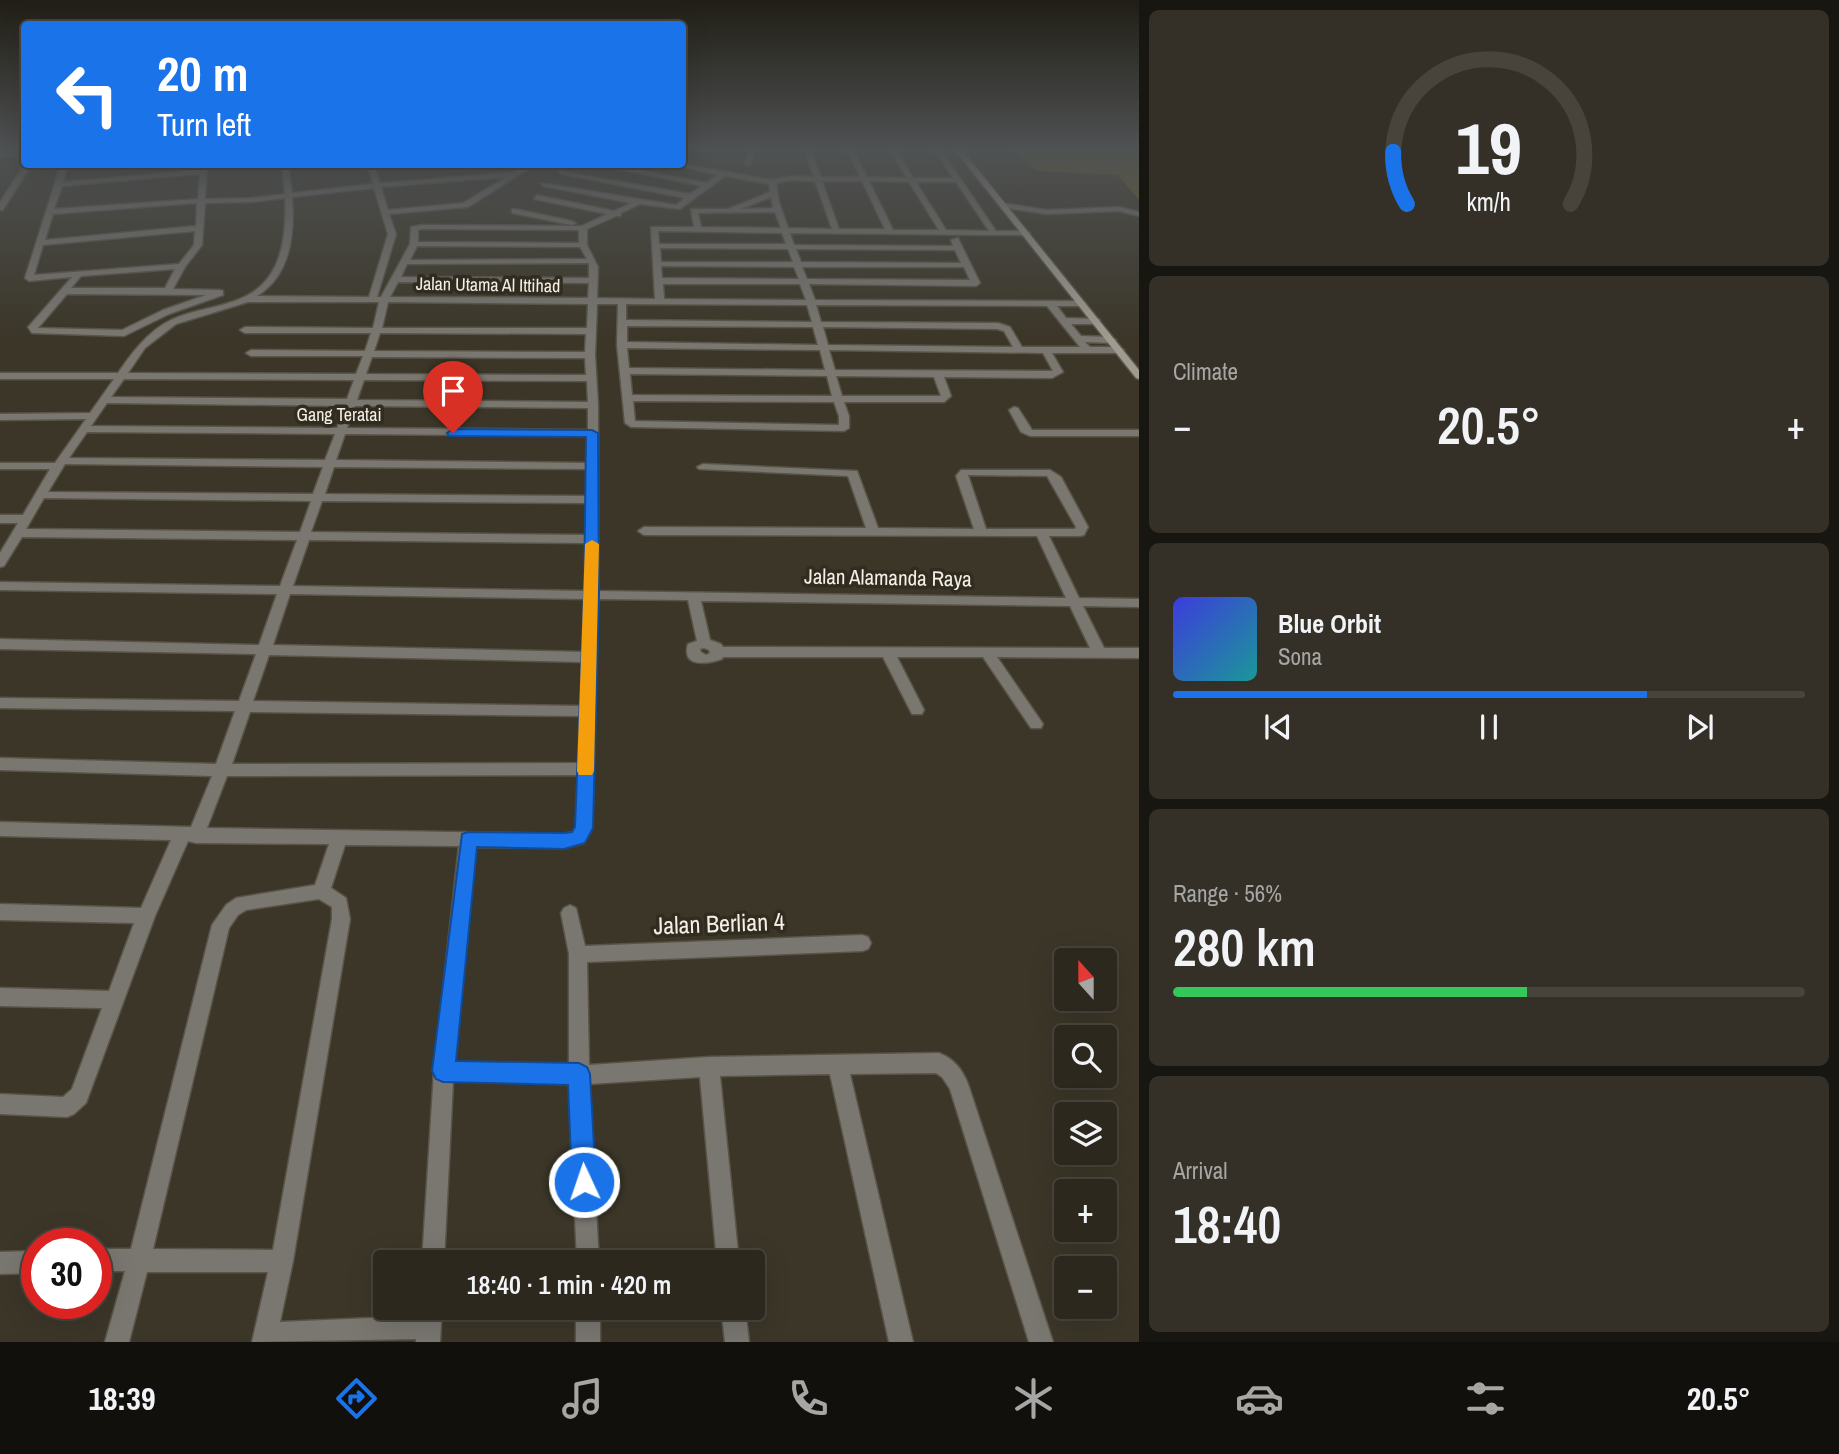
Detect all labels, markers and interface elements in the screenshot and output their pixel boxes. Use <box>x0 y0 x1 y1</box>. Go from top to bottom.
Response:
text: 20 m <box>157 40 249 106</box>
icon: left <box>42 49 133 140</box>
text: 19 <box>1456 100 1522 198</box>
text: Turn left <box>157 103 251 146</box>
text: km/h <box>1467 185 1511 219</box>
street label: Jalan Utama Al Ittihad <box>416 271 560 298</box>
text: Climate <box>1173 356 1238 387</box>
pin <box>423 361 483 433</box>
icon: arrive <box>434 372 472 410</box>
text: 20.5° <box>1437 390 1541 460</box>
text: − <box>1173 400 1191 451</box>
text: + <box>1787 400 1805 451</box>
street label: Gang Teratai <box>296 402 382 427</box>
street label: Jalan Alamanda Raya <box>804 562 972 593</box>
text: Blue Orbit <box>1278 606 1381 641</box>
text: Sona <box>1278 641 1322 672</box>
icon: previous <box>1259 708 1297 746</box>
icon: pause <box>1470 708 1508 746</box>
icon: next <box>1681 708 1719 746</box>
text: Range · 56% <box>1173 878 1282 909</box>
street label: Jalan Berlian 4 <box>653 905 785 941</box>
text: 280 km <box>1173 912 1316 982</box>
north arrow <box>1054 948 1116 1012</box>
map controls <box>1054 948 1117 1319</box>
button: search <box>1054 1025 1117 1088</box>
button: layers <box>1054 1102 1117 1165</box>
position arrow <box>547 1145 621 1219</box>
text: Arrival <box>1173 1155 1228 1186</box>
button: + <box>1054 1179 1117 1242</box>
text: 18:40 <box>1173 1189 1281 1259</box>
speed limit sign: 30 <box>21 1228 112 1319</box>
button: − <box>1054 1256 1117 1319</box>
text: 18:40 · 1 min · 420 m <box>467 1267 671 1302</box>
icon: directions <box>332 1374 381 1423</box>
icon: music <box>558 1374 607 1423</box>
icon: phone <box>784 1374 833 1423</box>
icon: climate <box>1009 1374 1058 1423</box>
icon: car <box>1235 1374 1284 1423</box>
icon: filters <box>1461 1374 1510 1423</box>
text: 18:39 <box>88 1377 155 1420</box>
text: 20.5° <box>1687 1377 1751 1420</box>

